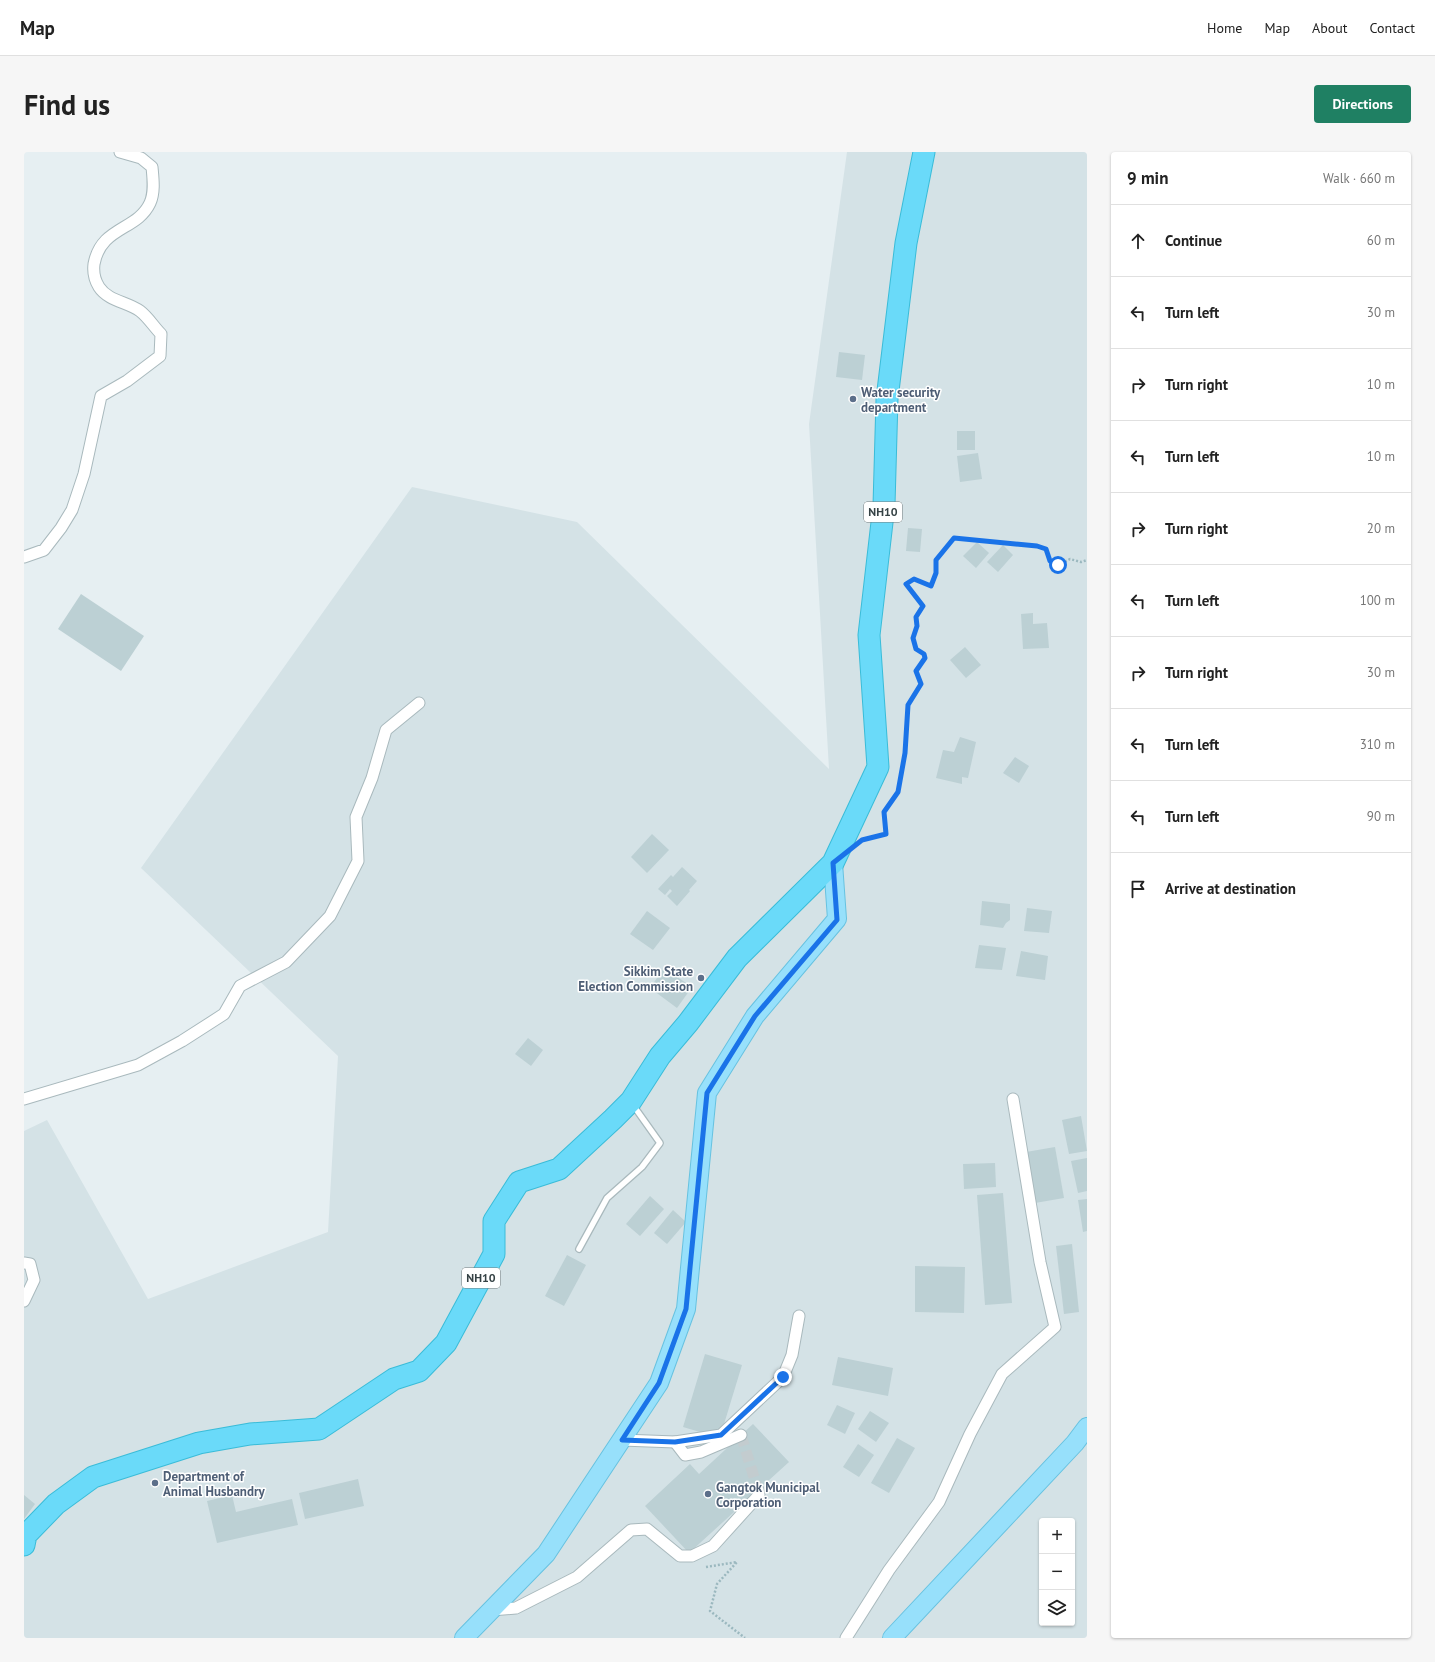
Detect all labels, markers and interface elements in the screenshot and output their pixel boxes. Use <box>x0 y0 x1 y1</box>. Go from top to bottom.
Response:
text: Map <box>20 16 55 40</box>
text: Home <box>1207 19 1242 37</box>
text: Map <box>1264 19 1290 37</box>
text: About <box>1312 19 1348 37</box>
text: Contact <box>1370 19 1415 37</box>
button: Directions <box>1314 85 1411 123</box>
text: Find us <box>24 86 110 123</box>
text: 9 min <box>1127 167 1168 189</box>
text: Walk · 660 m <box>1323 170 1395 187</box>
icon: ahead <box>1127 230 1149 252</box>
text: Continue <box>1165 231 1222 250</box>
text: 60 m <box>1367 232 1395 249</box>
icon: left <box>1127 302 1149 324</box>
text: Turn left <box>1165 303 1219 322</box>
text: 30 m <box>1367 304 1395 321</box>
icon: right <box>1127 374 1149 396</box>
text: Turn right <box>1165 375 1228 394</box>
text: 10 m <box>1367 376 1395 393</box>
place label: Water security department <box>861 384 941 416</box>
marker: Water security department <box>848 394 858 404</box>
icon: left <box>1127 446 1149 468</box>
text: Turn left <box>1165 447 1219 466</box>
text: 10 m <box>1367 448 1395 465</box>
road number: NH10 <box>864 502 902 522</box>
icon: right <box>1127 518 1149 540</box>
text: Turn right <box>1165 519 1228 538</box>
text: 20 m <box>1367 520 1395 537</box>
route start <box>1049 556 1067 574</box>
icon: left <box>1127 590 1149 612</box>
text: Turn left <box>1165 591 1219 610</box>
text: 100 m <box>1360 592 1395 609</box>
icon: right <box>1127 662 1149 684</box>
text: Turn right <box>1165 663 1228 682</box>
text: 30 m <box>1367 664 1395 681</box>
icon: left <box>1127 734 1149 756</box>
text: Turn left <box>1165 735 1219 754</box>
text: 310 m <box>1360 736 1395 753</box>
icon: left <box>1127 806 1149 828</box>
text: Turn left <box>1165 807 1219 826</box>
text: 90 m <box>1367 808 1395 825</box>
icon: arrive <box>1127 878 1149 900</box>
text: Arrive at destination <box>1165 879 1296 898</box>
place label: Sikkim State Election Commission <box>578 963 693 995</box>
marker: Sikkim State Election Commission <box>696 973 706 983</box>
road number: NH10 <box>462 1268 500 1288</box>
route end <box>774 1368 792 1386</box>
place label: Department of Animal Husbandry <box>163 1468 265 1500</box>
marker: Department of Animal Husbandry <box>150 1478 160 1488</box>
place label: Gangtok Municipal Corporation <box>716 1479 820 1511</box>
marker: Gangtok Municipal Corporation <box>703 1489 713 1499</box>
map controls <box>1039 1518 1075 1626</box>
button: + <box>1039 1518 1075 1554</box>
button: − <box>1039 1554 1075 1590</box>
button: layers <box>1039 1590 1075 1626</box>

